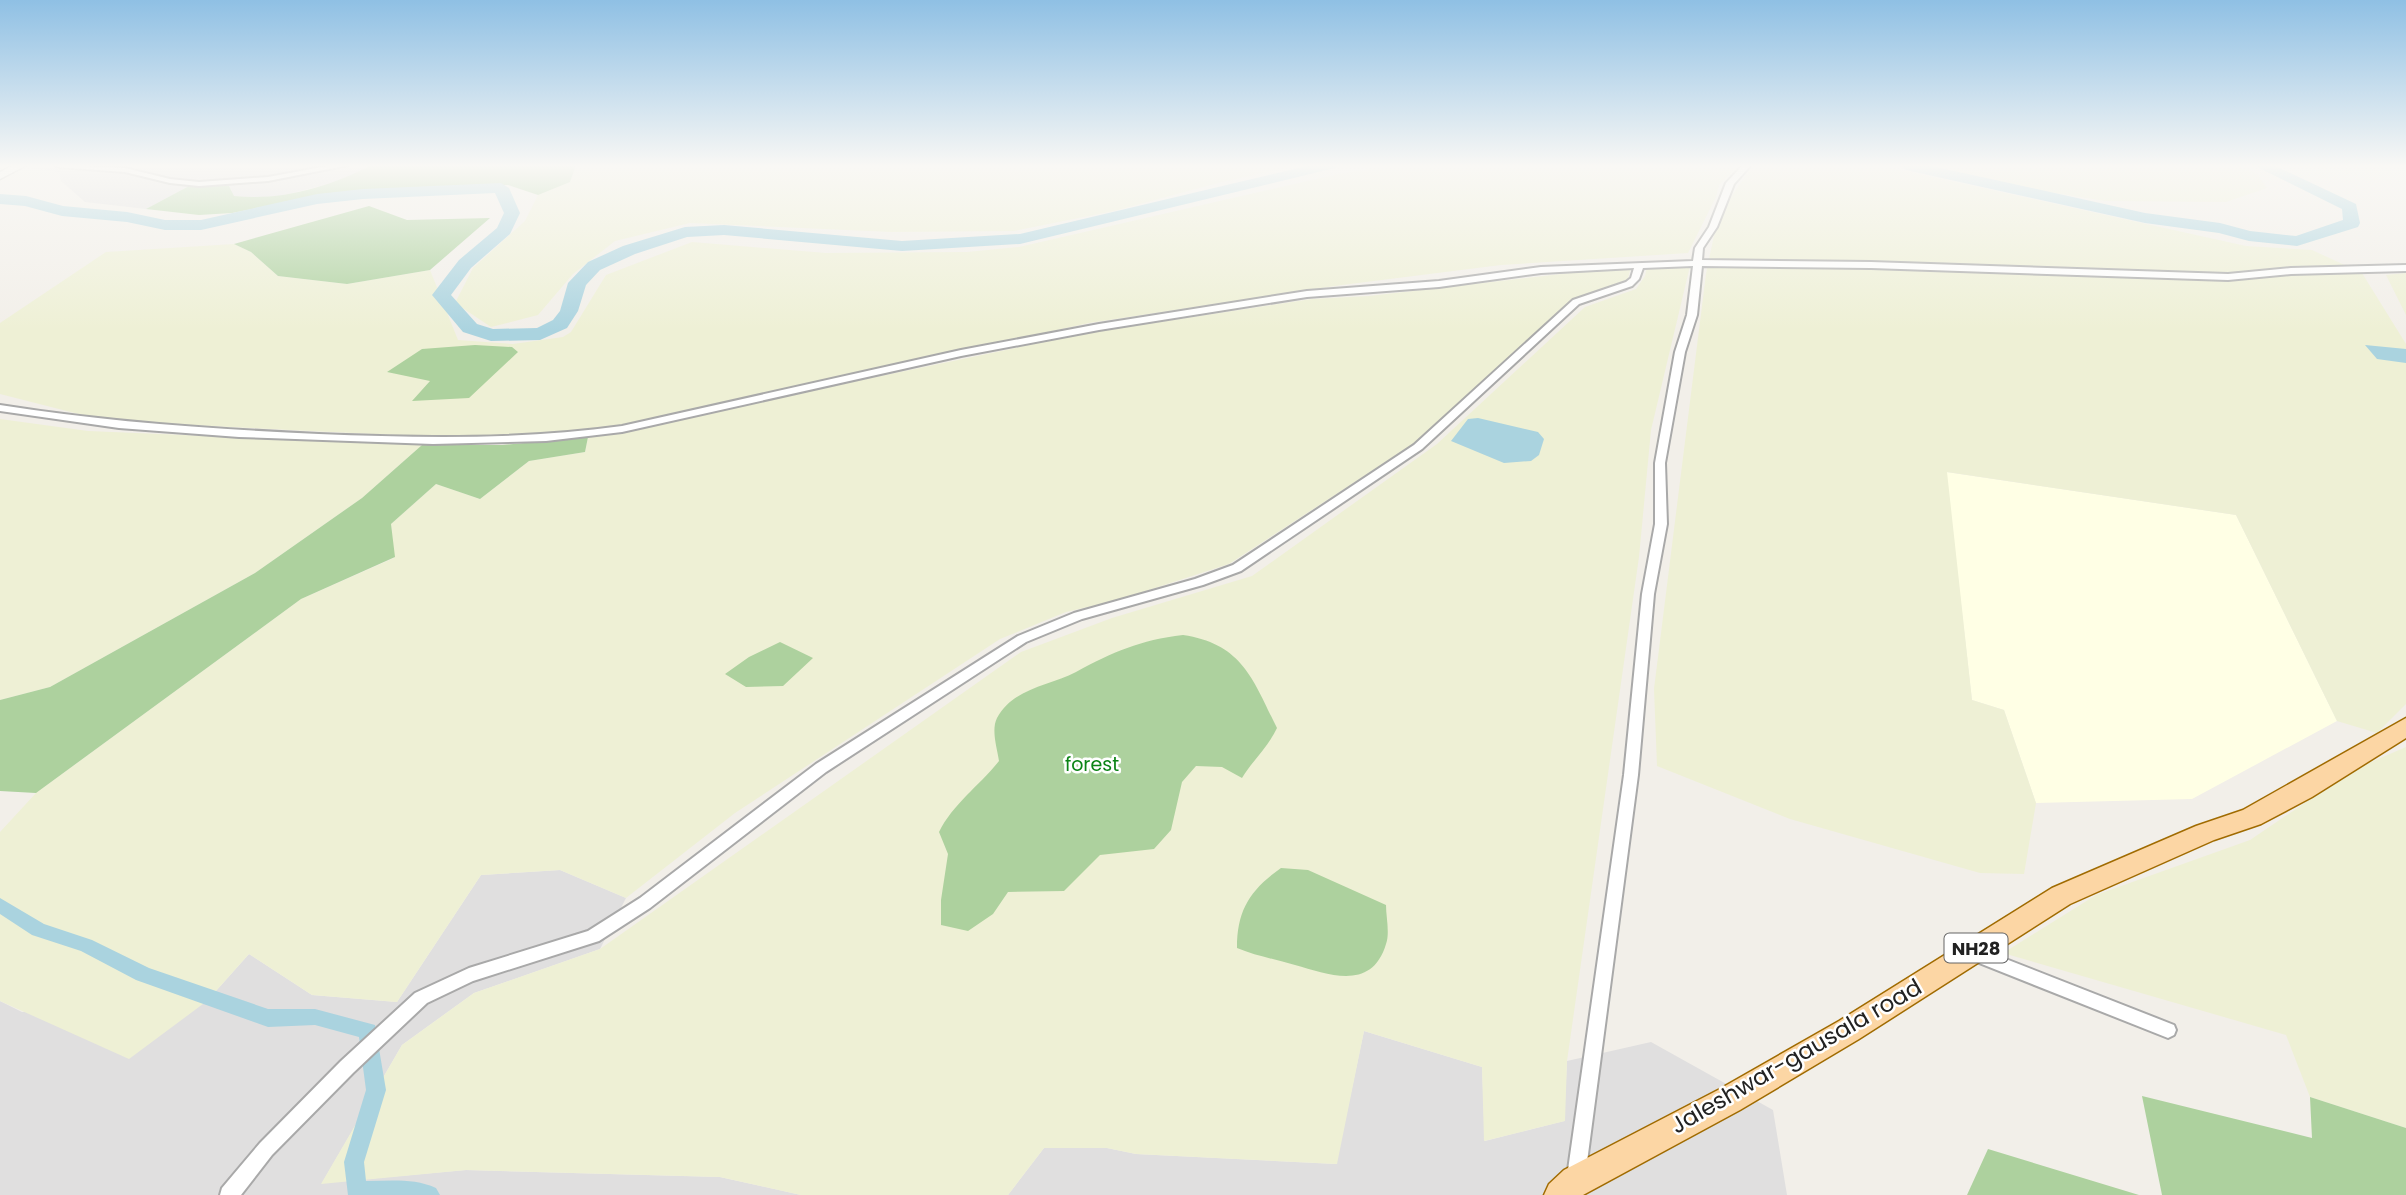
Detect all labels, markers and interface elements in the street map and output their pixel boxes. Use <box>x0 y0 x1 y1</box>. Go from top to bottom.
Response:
park label: forest <box>1065 751 1119 778</box>
road number: NH28 <box>1944 933 2008 962</box>
street label: Jaleshwar-gausala road <box>1665 971 1927 1141</box>

